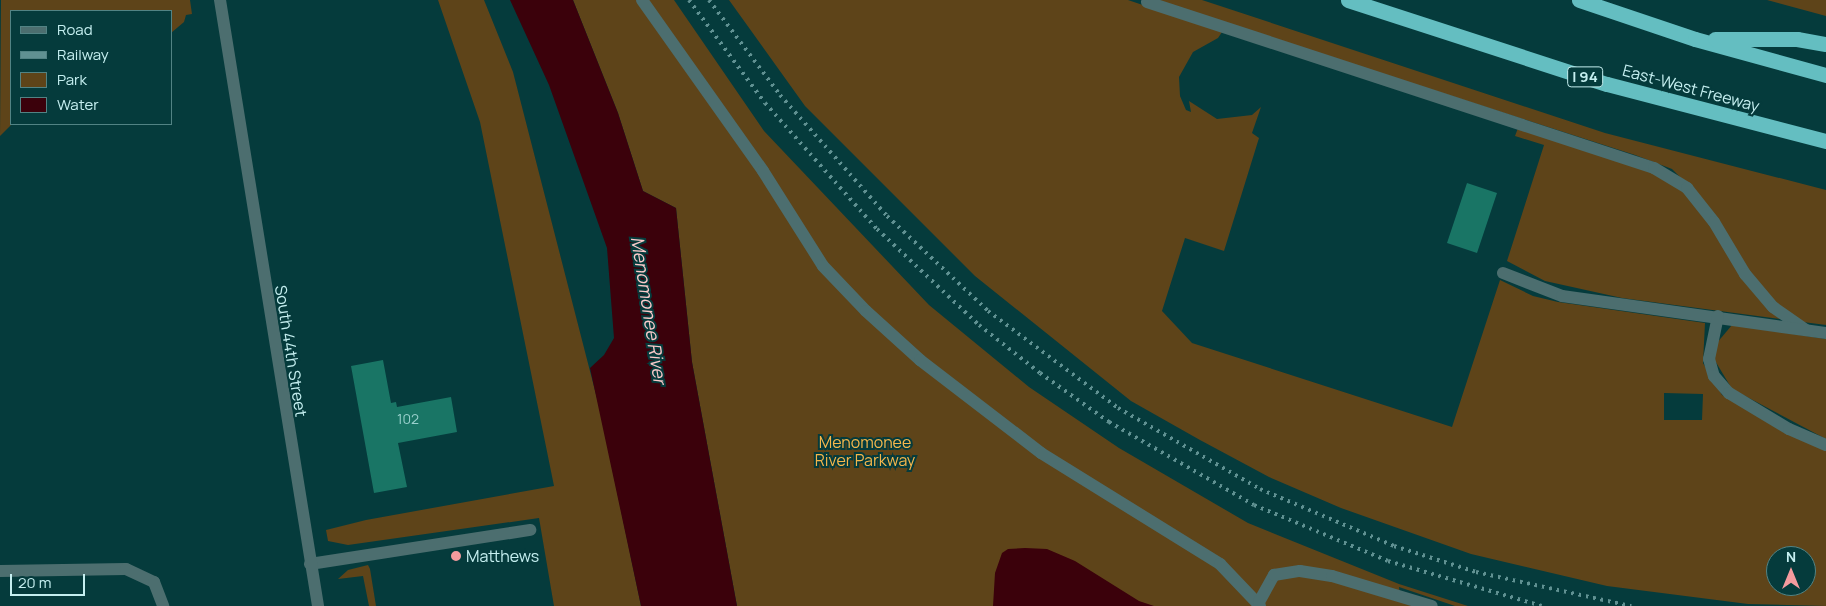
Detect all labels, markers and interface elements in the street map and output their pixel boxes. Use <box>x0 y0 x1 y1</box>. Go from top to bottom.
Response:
legend <box>10 10 172 125</box>
text: Road <box>57 19 93 40</box>
text: Railway <box>57 44 109 65</box>
street label: East-West Freeway <box>1620 60 1762 116</box>
road number: I 94 <box>1566 64 1604 90</box>
text: Park <box>57 69 87 90</box>
text: Water <box>57 94 99 115</box>
water label: Menomonee River <box>627 235 671 385</box>
street label: South 44th Street <box>271 284 311 418</box>
house number: 102 <box>397 411 419 427</box>
park label: Menomonee River Parkway <box>815 432 915 470</box>
place label: Matthews <box>466 546 539 566</box>
north arrow <box>1766 546 1816 596</box>
text: N <box>1786 547 1796 566</box>
marker: Matthews <box>450 550 462 562</box>
scale bar <box>12 564 88 596</box>
text: 20 m <box>18 572 51 593</box>

